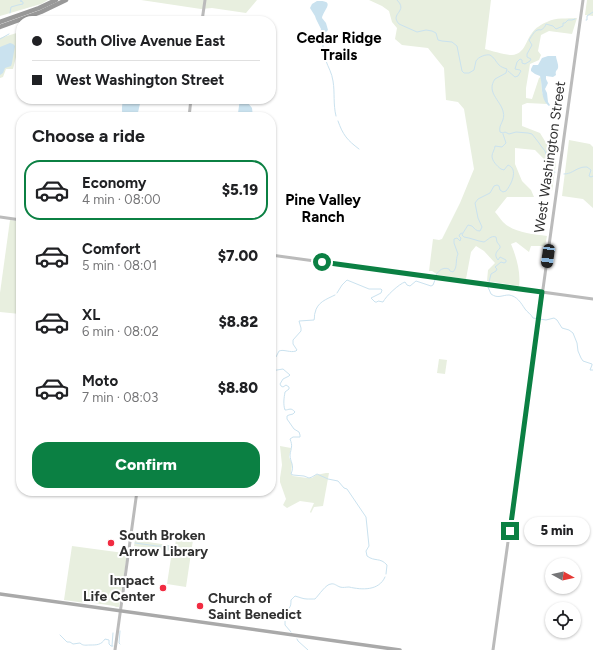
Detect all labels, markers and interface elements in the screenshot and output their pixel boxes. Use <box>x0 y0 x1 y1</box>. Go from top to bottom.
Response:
district label: Cedar Ridge Trails <box>296 29 382 64</box>
text: South Olive Avenue East <box>56 32 225 50</box>
text: West Washington Street <box>56 71 224 89</box>
street label: West Washington Street <box>531 80 569 234</box>
text: Choose a ride <box>32 125 145 147</box>
icon: car <box>34 172 70 208</box>
text: Economy <box>82 174 147 192</box>
text: $5.19 <box>222 181 258 199</box>
district label: Pine Valley Ranch <box>285 191 361 226</box>
text: 4 min · 08:00 <box>82 192 161 207</box>
icon: car <box>34 238 70 274</box>
text: Comfort <box>82 240 141 258</box>
car <box>540 243 556 269</box>
text: $7.00 <box>218 247 258 265</box>
route start <box>313 253 331 271</box>
text: 5 min · 08:01 <box>82 258 157 273</box>
icon: car <box>34 304 70 340</box>
text: XL <box>82 306 100 324</box>
text: $8.82 <box>219 313 258 331</box>
text: 6 min · 08:02 <box>82 324 159 339</box>
icon: car <box>34 370 70 406</box>
text: Moto <box>82 372 118 390</box>
text: $8.80 <box>218 379 258 397</box>
text: 7 min · 08:03 <box>82 390 158 405</box>
button: Confirm <box>32 442 260 488</box>
callout: 5 min <box>524 517 590 545</box>
route end <box>501 522 519 540</box>
text: 5 min <box>540 523 574 538</box>
place label: South Broken Arrow Library <box>119 527 209 560</box>
marker: South Broken Arrow Library <box>106 538 116 548</box>
north arrow <box>545 558 581 594</box>
map controls <box>545 558 581 638</box>
place label: Impact Life Center <box>83 572 156 605</box>
marker: Impact Life Center <box>158 583 168 593</box>
place label: Church of Saint Benedict <box>208 590 302 623</box>
marker: Church of Saint Benedict <box>195 601 205 611</box>
button: locate <box>545 602 581 638</box>

